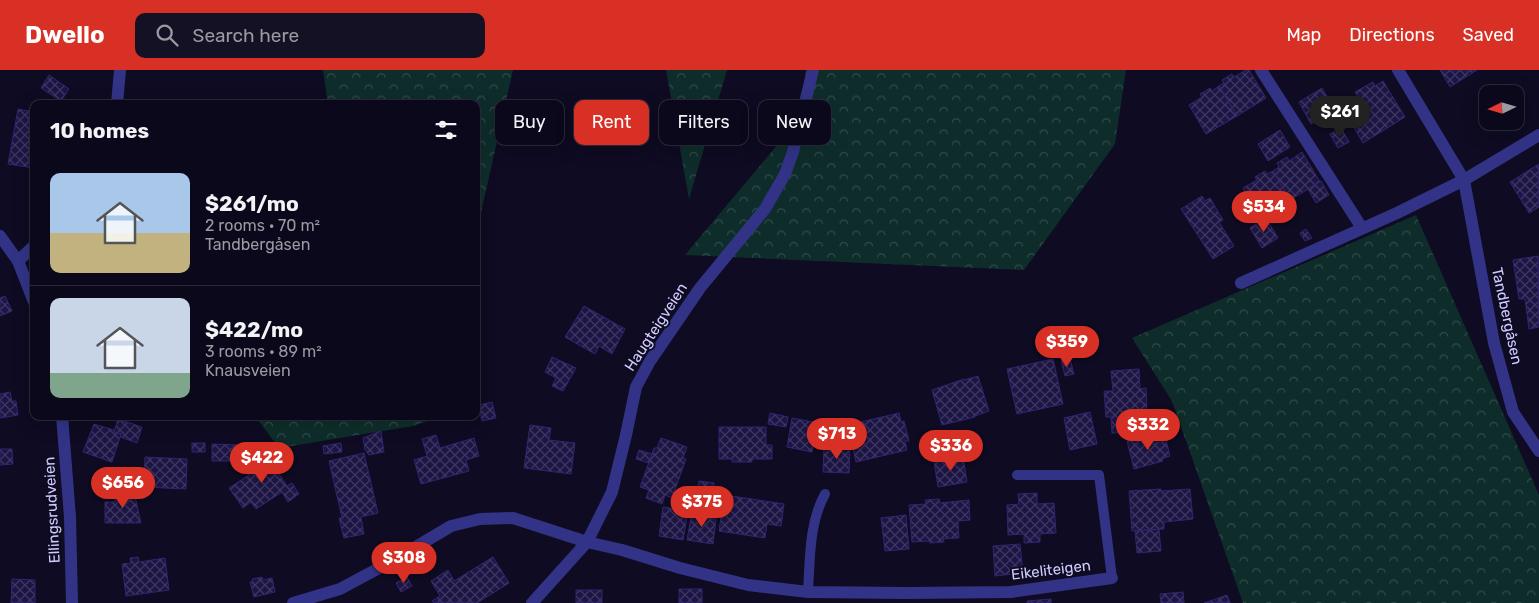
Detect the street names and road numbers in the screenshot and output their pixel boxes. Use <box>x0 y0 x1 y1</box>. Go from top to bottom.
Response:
street label: Tandbergåsen <box>1488 266 1526 366</box>
street label: Haugteigveien <box>621 280 691 374</box>
street label: Ellingsrudveien <box>40 456 64 564</box>
street label: Eikeliteigen <box>1010 556 1092 584</box>

